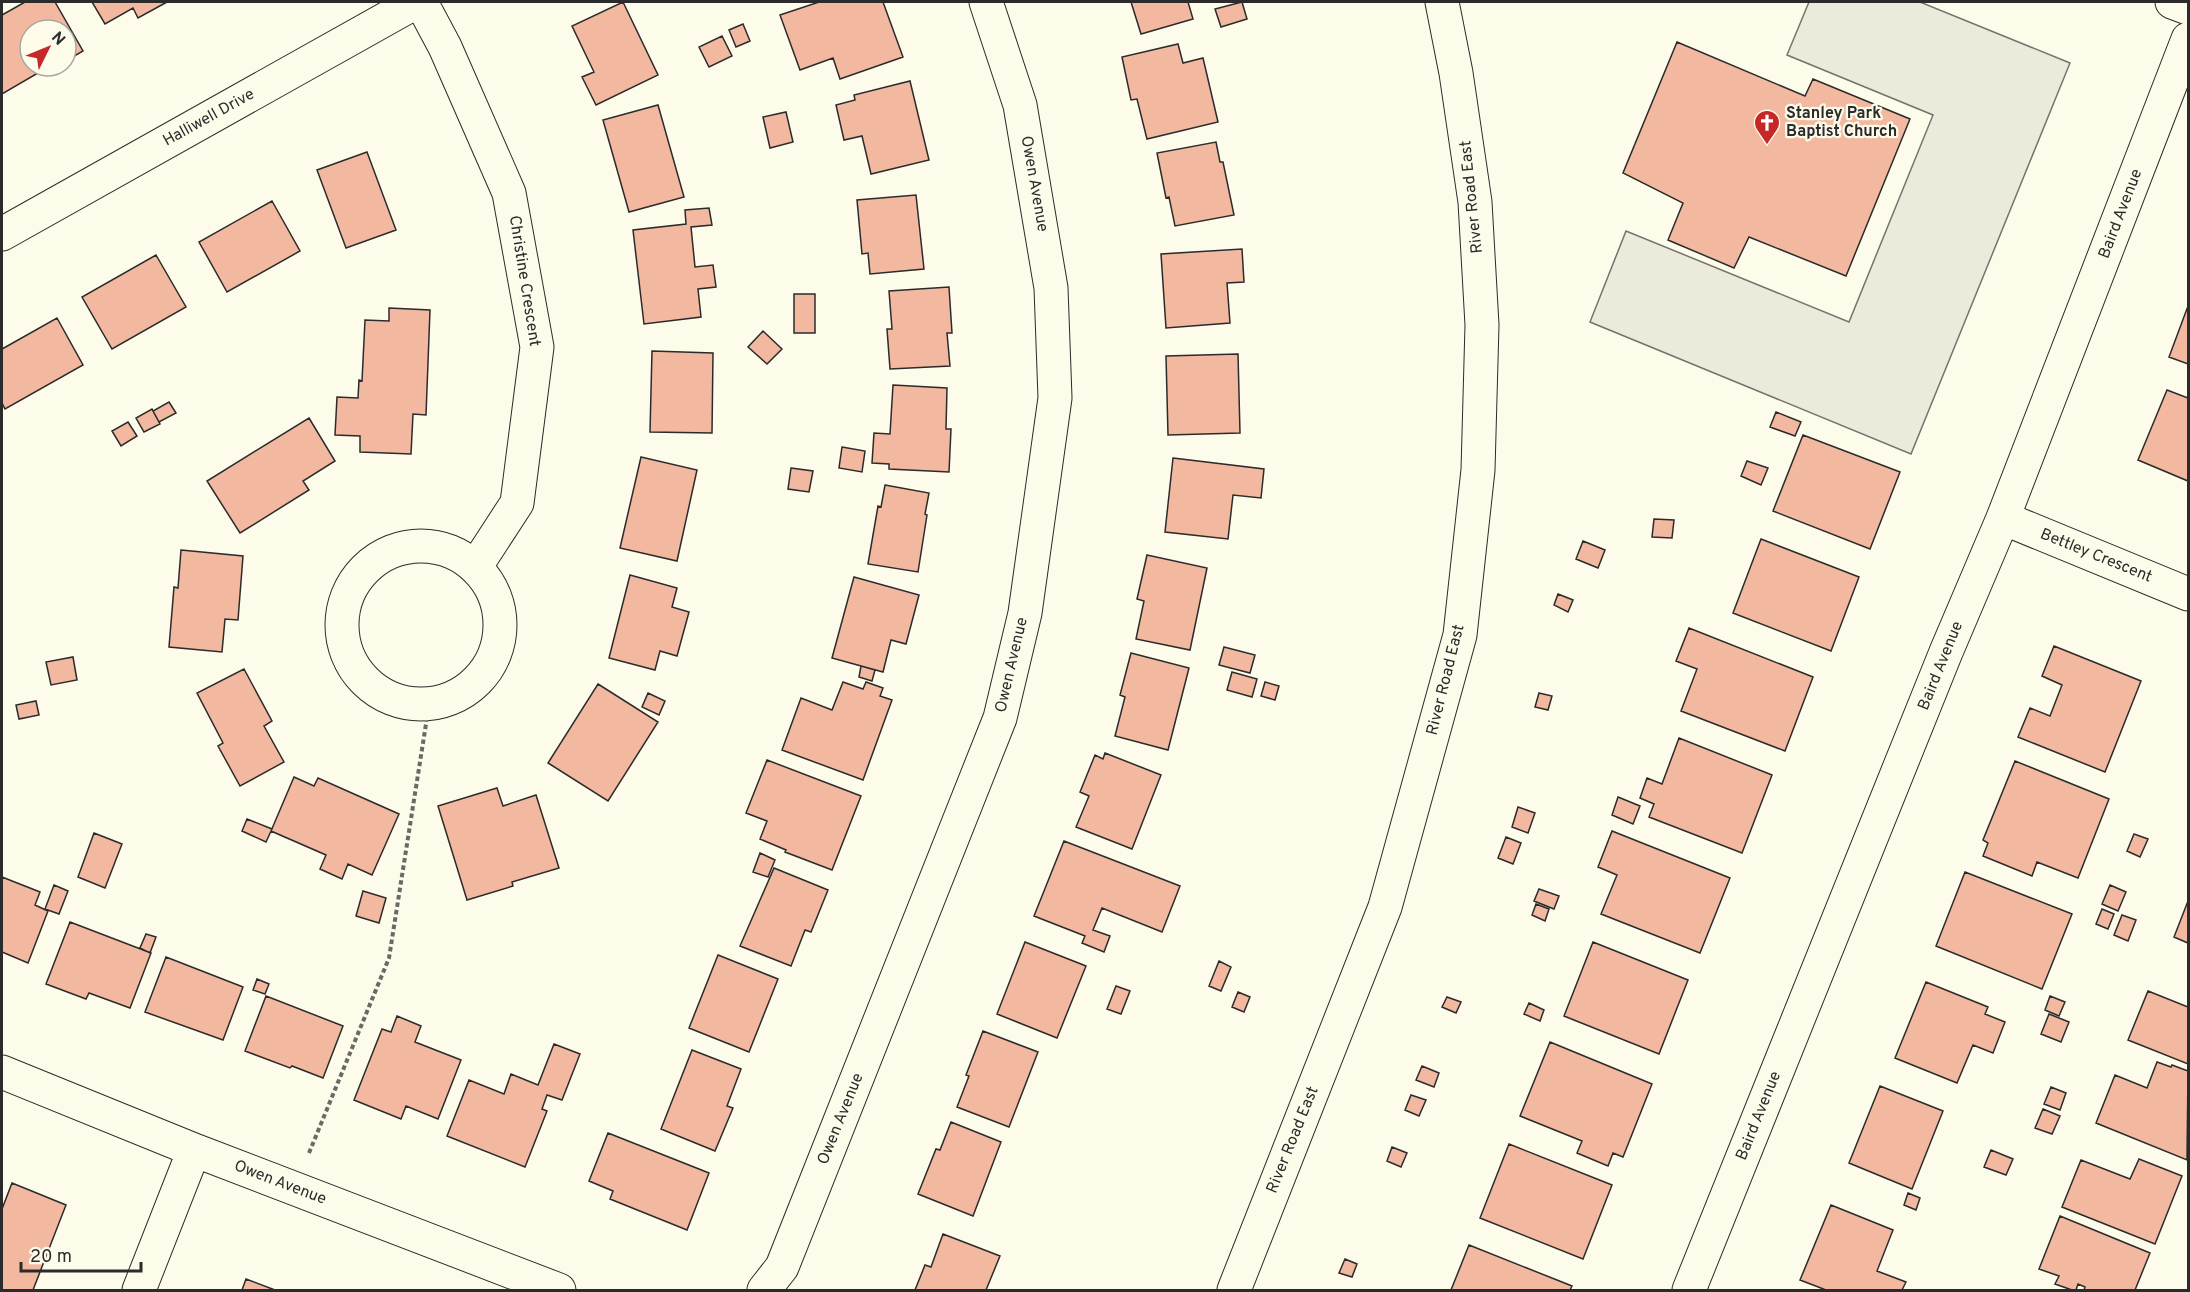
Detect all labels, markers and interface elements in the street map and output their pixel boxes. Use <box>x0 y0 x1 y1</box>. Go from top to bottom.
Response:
north arrow <box>18 18 78 78</box>
text: N <box>46 28 69 50</box>
street label: Halliwell Drive <box>160 85 258 151</box>
place label: Stanley Park Baptist Church <box>1786 104 1897 142</box>
church icon: Stanley Park Baptist Church <box>1752 108 1782 146</box>
street label: Owen Avenue <box>1016 134 1052 234</box>
street label: River Road East <box>1456 139 1488 255</box>
street label: Baird Avenue <box>2095 166 2147 262</box>
street label: Christine Crescent <box>504 214 544 348</box>
street label: Bettley Crescent <box>2037 524 2155 588</box>
street label: Owen Avenue <box>991 615 1033 715</box>
street label: Baird Avenue <box>1914 618 1968 714</box>
street label: River Road East <box>1423 622 1469 738</box>
street label: Baird Avenue <box>1732 1068 1786 1164</box>
street label: Owen Avenue <box>814 1070 868 1168</box>
street label: River Road East <box>1262 1084 1324 1196</box>
street label: Owen Avenue <box>231 1156 329 1210</box>
scale bar <box>21 1235 141 1273</box>
text: 20 m <box>30 1246 72 1269</box>

